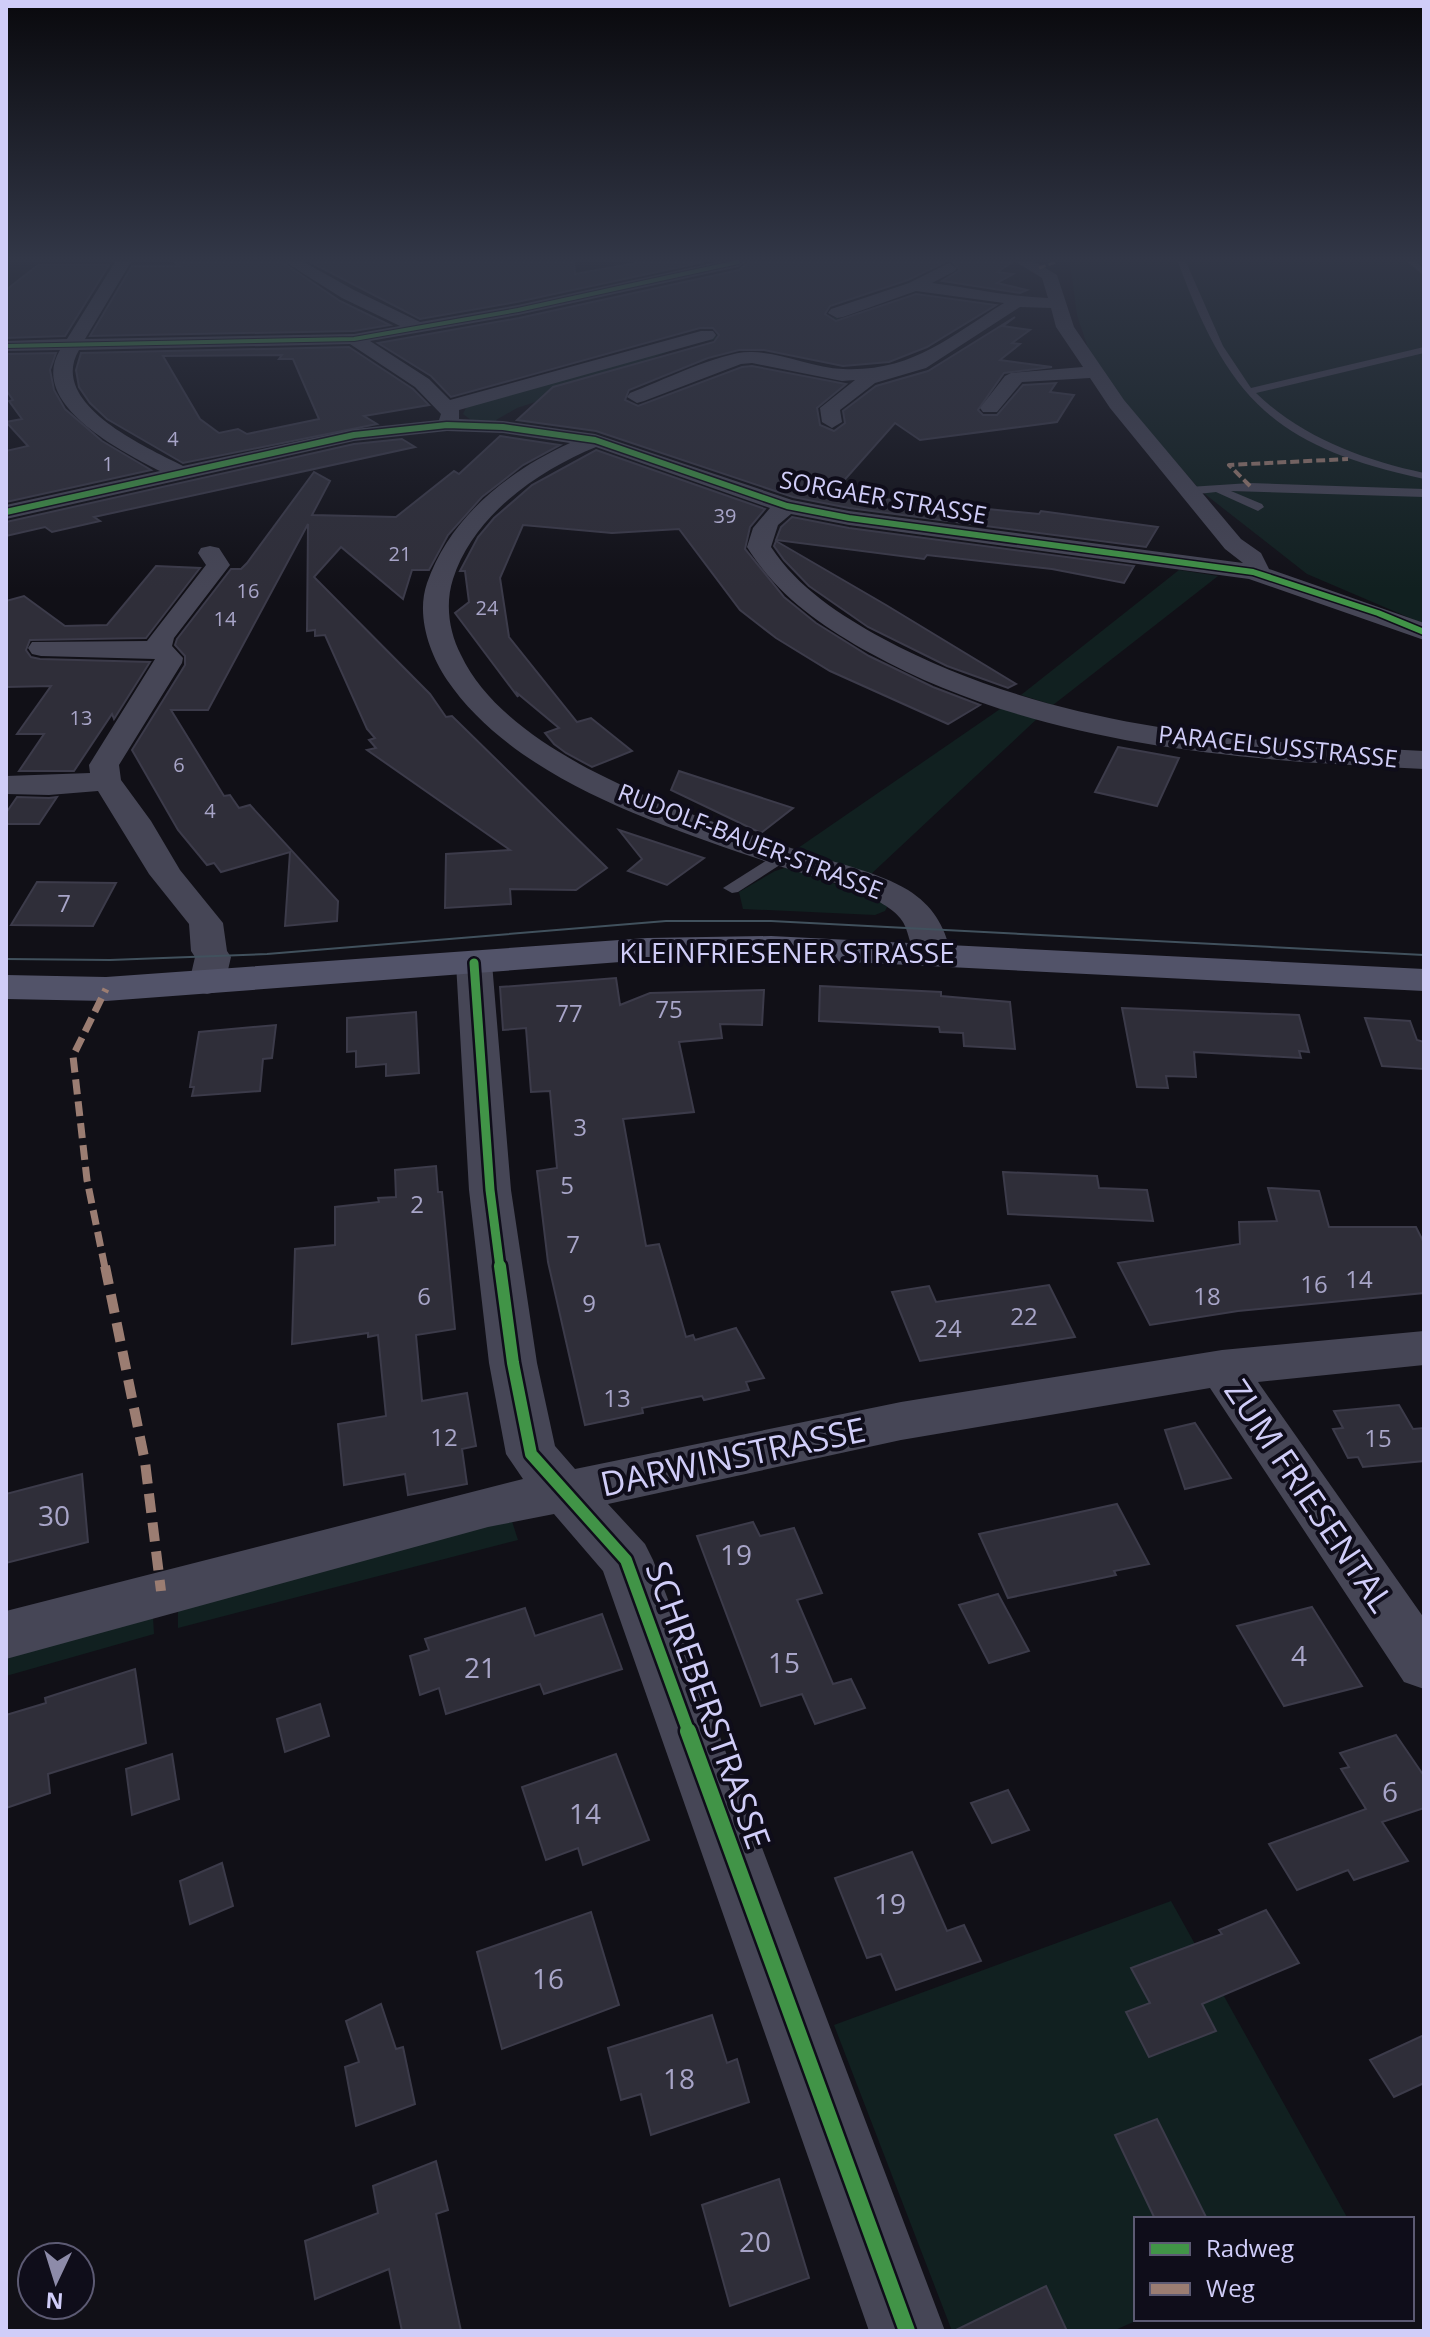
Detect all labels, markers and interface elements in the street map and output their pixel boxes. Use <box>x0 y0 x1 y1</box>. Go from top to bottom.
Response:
house number: 4 <box>167 425 179 452</box>
house number: 1 <box>102 450 114 477</box>
street label: SORGAER STRASSE <box>777 462 989 531</box>
house number: 39 <box>714 502 736 529</box>
house number: 21 <box>389 540 411 567</box>
house number: 16 <box>237 577 259 604</box>
house number: 24 <box>476 594 499 621</box>
house number: 14 <box>214 605 237 632</box>
house number: 13 <box>70 704 92 731</box>
street label: PARACELSUSSTRASSE <box>1157 717 1399 774</box>
house number: 6 <box>173 751 185 778</box>
street label: RUDOLF-BAUER-STRASSE <box>613 775 888 906</box>
house number: 4 <box>204 797 216 824</box>
house number: 7 <box>57 886 71 919</box>
street label: KLEINFRIESENER STRASSE <box>619 933 955 971</box>
house number: 75 <box>655 992 683 1025</box>
house number: 77 <box>555 996 583 1029</box>
house number: 3 <box>573 1110 587 1143</box>
house number: 5 <box>560 1168 574 1201</box>
house number: 2 <box>410 1187 424 1220</box>
house number: 7 <box>566 1227 580 1260</box>
house number: 14 <box>1345 1262 1373 1295</box>
house number: 16 <box>1300 1267 1328 1300</box>
house number: 6 <box>417 1279 431 1312</box>
house number: 18 <box>1193 1279 1221 1312</box>
house number: 9 <box>582 1286 596 1319</box>
house number: 22 <box>1010 1299 1038 1332</box>
house number: 24 <box>934 1311 962 1344</box>
street label: ZUM FRIESENTAL <box>1215 1370 1405 1621</box>
house number: 13 <box>603 1381 631 1414</box>
street label: DARWINSTRASSE <box>596 1405 869 1507</box>
house number: 12 <box>430 1420 458 1453</box>
house number: 15 <box>1364 1421 1392 1454</box>
house number: 30 <box>38 1496 70 1534</box>
house number: 19 <box>720 1535 752 1573</box>
street label: SCHREBERSTRASSE <box>636 1554 782 1855</box>
house number: 4 <box>1291 1636 1307 1674</box>
house number: 15 <box>768 1643 800 1681</box>
house number: 21 <box>464 1648 496 1686</box>
house number: 6 <box>1382 1772 1398 1810</box>
house number: 14 <box>569 1794 601 1832</box>
house number: 19 <box>874 1884 906 1922</box>
house number: 16 <box>532 1959 564 1997</box>
house number: 18 <box>663 2059 695 2097</box>
legend <box>1134 2217 1414 2321</box>
house number: 20 <box>739 2222 771 2260</box>
text: Radweg <box>1206 2231 1294 2264</box>
north arrow <box>16 2241 96 2321</box>
text: Weg <box>1206 2271 1255 2304</box>
text: N <box>45 2286 65 2318</box>

